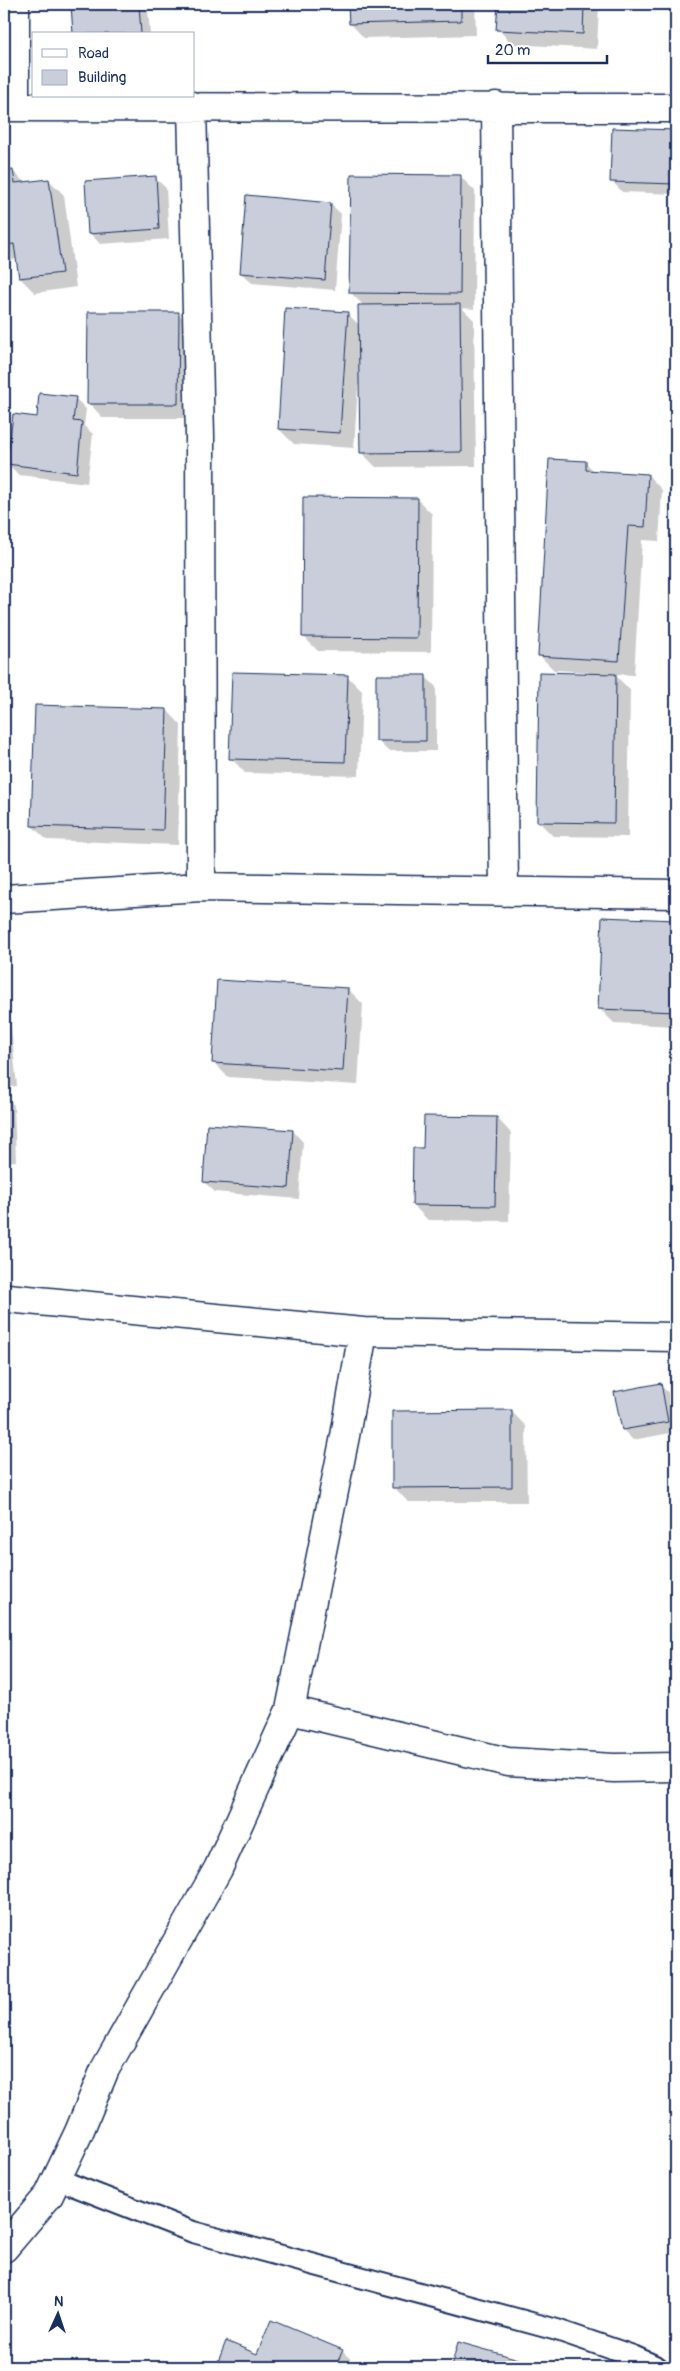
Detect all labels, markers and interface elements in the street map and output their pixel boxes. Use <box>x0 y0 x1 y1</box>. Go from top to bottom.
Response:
legend <box>32 32 195 98</box>
scale bar <box>488 32 606 64</box>
text: 20 m <box>495 41 530 60</box>
text: Road <box>78 44 109 63</box>
text: Building <box>78 68 126 87</box>
north arrow <box>32 2288 82 2338</box>
text: N <box>53 2293 64 2310</box>

